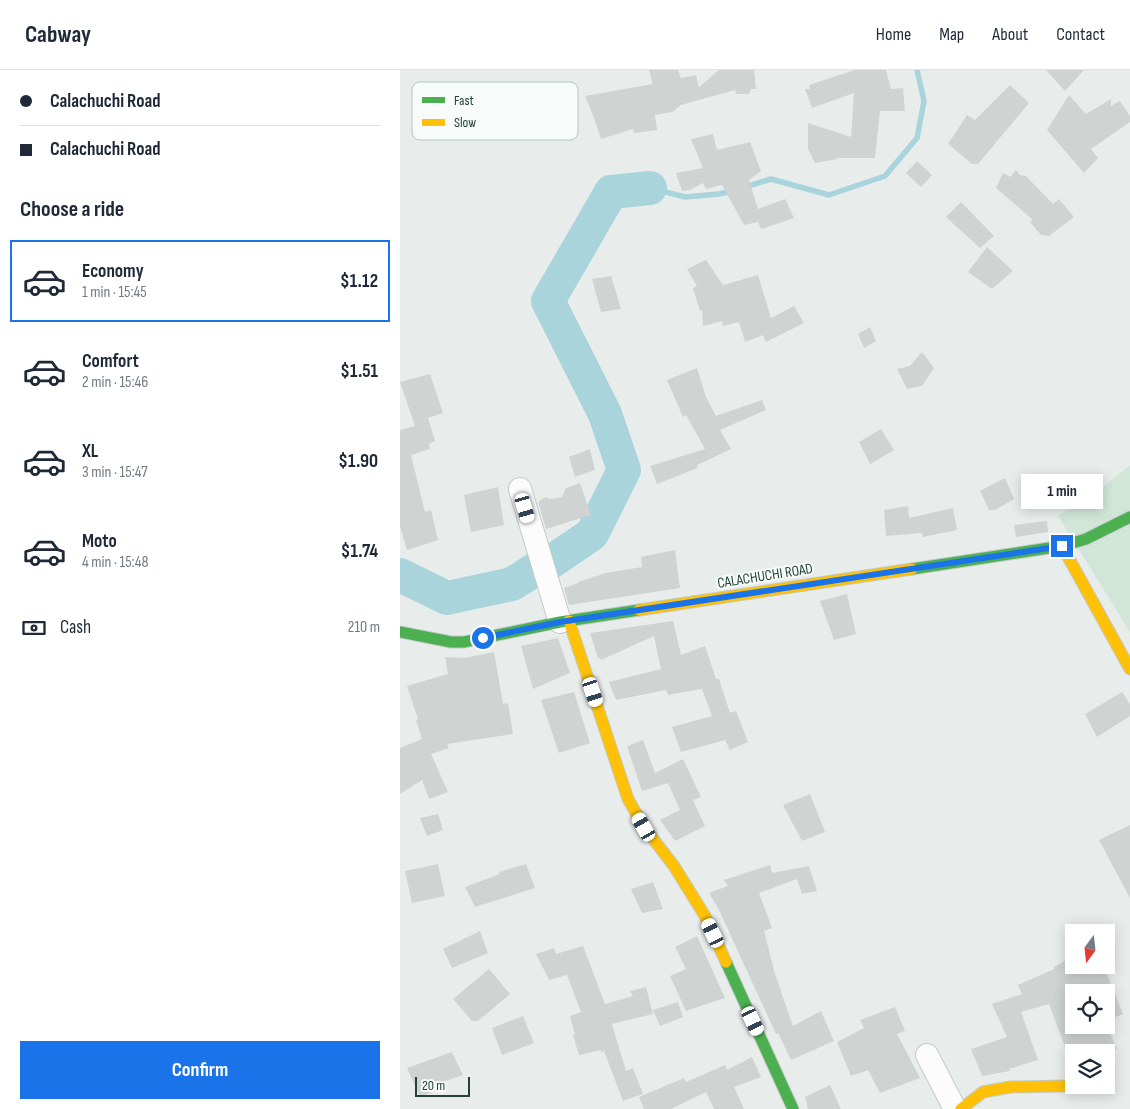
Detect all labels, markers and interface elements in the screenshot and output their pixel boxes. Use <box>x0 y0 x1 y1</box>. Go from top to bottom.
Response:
text: Cabway <box>25 20 91 49</box>
text: Home <box>876 24 911 45</box>
text: Map <box>939 24 964 45</box>
text: About <box>992 24 1028 45</box>
text: Contact <box>1056 24 1105 45</box>
legend <box>412 82 578 140</box>
text: Calachuchi Road <box>50 90 160 113</box>
text: Fast <box>454 92 474 109</box>
text: Slow <box>454 114 476 131</box>
text: Calachuchi Road <box>50 138 160 161</box>
text: Choose a ride <box>20 196 124 223</box>
icon: car <box>22 259 67 304</box>
text: Economy <box>82 260 144 283</box>
text: $1.12 <box>340 270 378 293</box>
text: 1 min · 15:45 <box>82 283 147 302</box>
icon: car <box>22 349 67 394</box>
text: Comfort <box>82 350 139 373</box>
text: $1.51 <box>340 360 378 383</box>
text: 2 min · 15:46 <box>82 373 148 392</box>
icon: car <box>22 439 67 484</box>
text: XL <box>82 440 98 463</box>
text: $1.90 <box>338 450 378 473</box>
text: 3 min · 15:47 <box>82 463 148 482</box>
callout: 1 min <box>1021 474 1103 508</box>
text: 1 min <box>1047 482 1077 501</box>
car <box>513 492 536 524</box>
icon: car <box>22 529 67 574</box>
text: Moto <box>82 530 117 553</box>
route end <box>1051 535 1073 557</box>
text: $1.74 <box>341 540 378 563</box>
text: 4 min · 15:48 <box>82 553 148 572</box>
street label: CALACHUCHI ROAD <box>716 559 814 593</box>
icon: cash <box>20 614 48 642</box>
text: Cash <box>60 616 91 639</box>
text: 210 m <box>348 618 380 637</box>
route start <box>472 627 494 649</box>
car <box>581 675 604 709</box>
car <box>630 810 657 844</box>
car <box>699 916 726 950</box>
north arrow <box>1065 924 1115 974</box>
map controls <box>1065 924 1115 1094</box>
button: locate <box>1065 984 1115 1034</box>
car <box>739 1004 766 1038</box>
button: Confirm <box>20 1041 380 1099</box>
button: layers <box>1065 1044 1115 1094</box>
scale bar <box>415 1074 470 1097</box>
text: 20 m <box>422 1077 445 1094</box>

